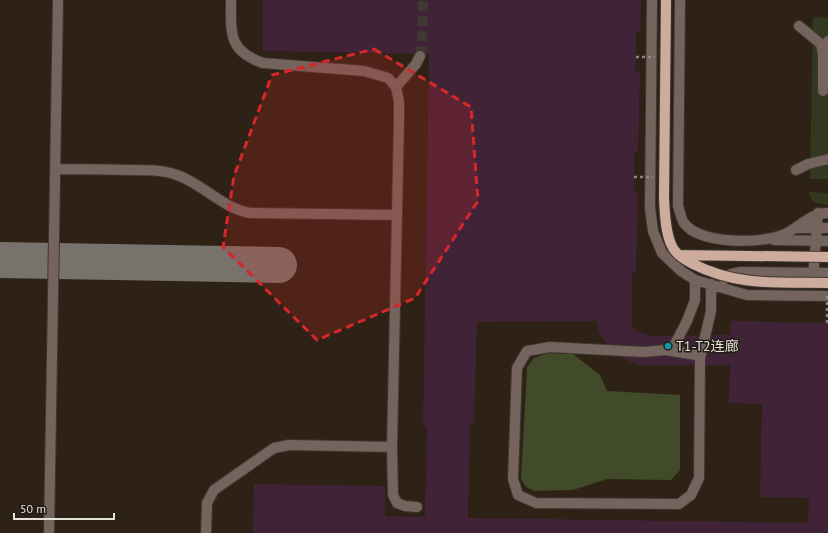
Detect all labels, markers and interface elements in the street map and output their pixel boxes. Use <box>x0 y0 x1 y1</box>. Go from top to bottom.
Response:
place label: T1-T2连廊 <box>676 337 739 355</box>
marker: T1-T2连廊 <box>663 341 673 351</box>
scale bar <box>14 495 114 521</box>
text: 50 m <box>20 501 46 516</box>

